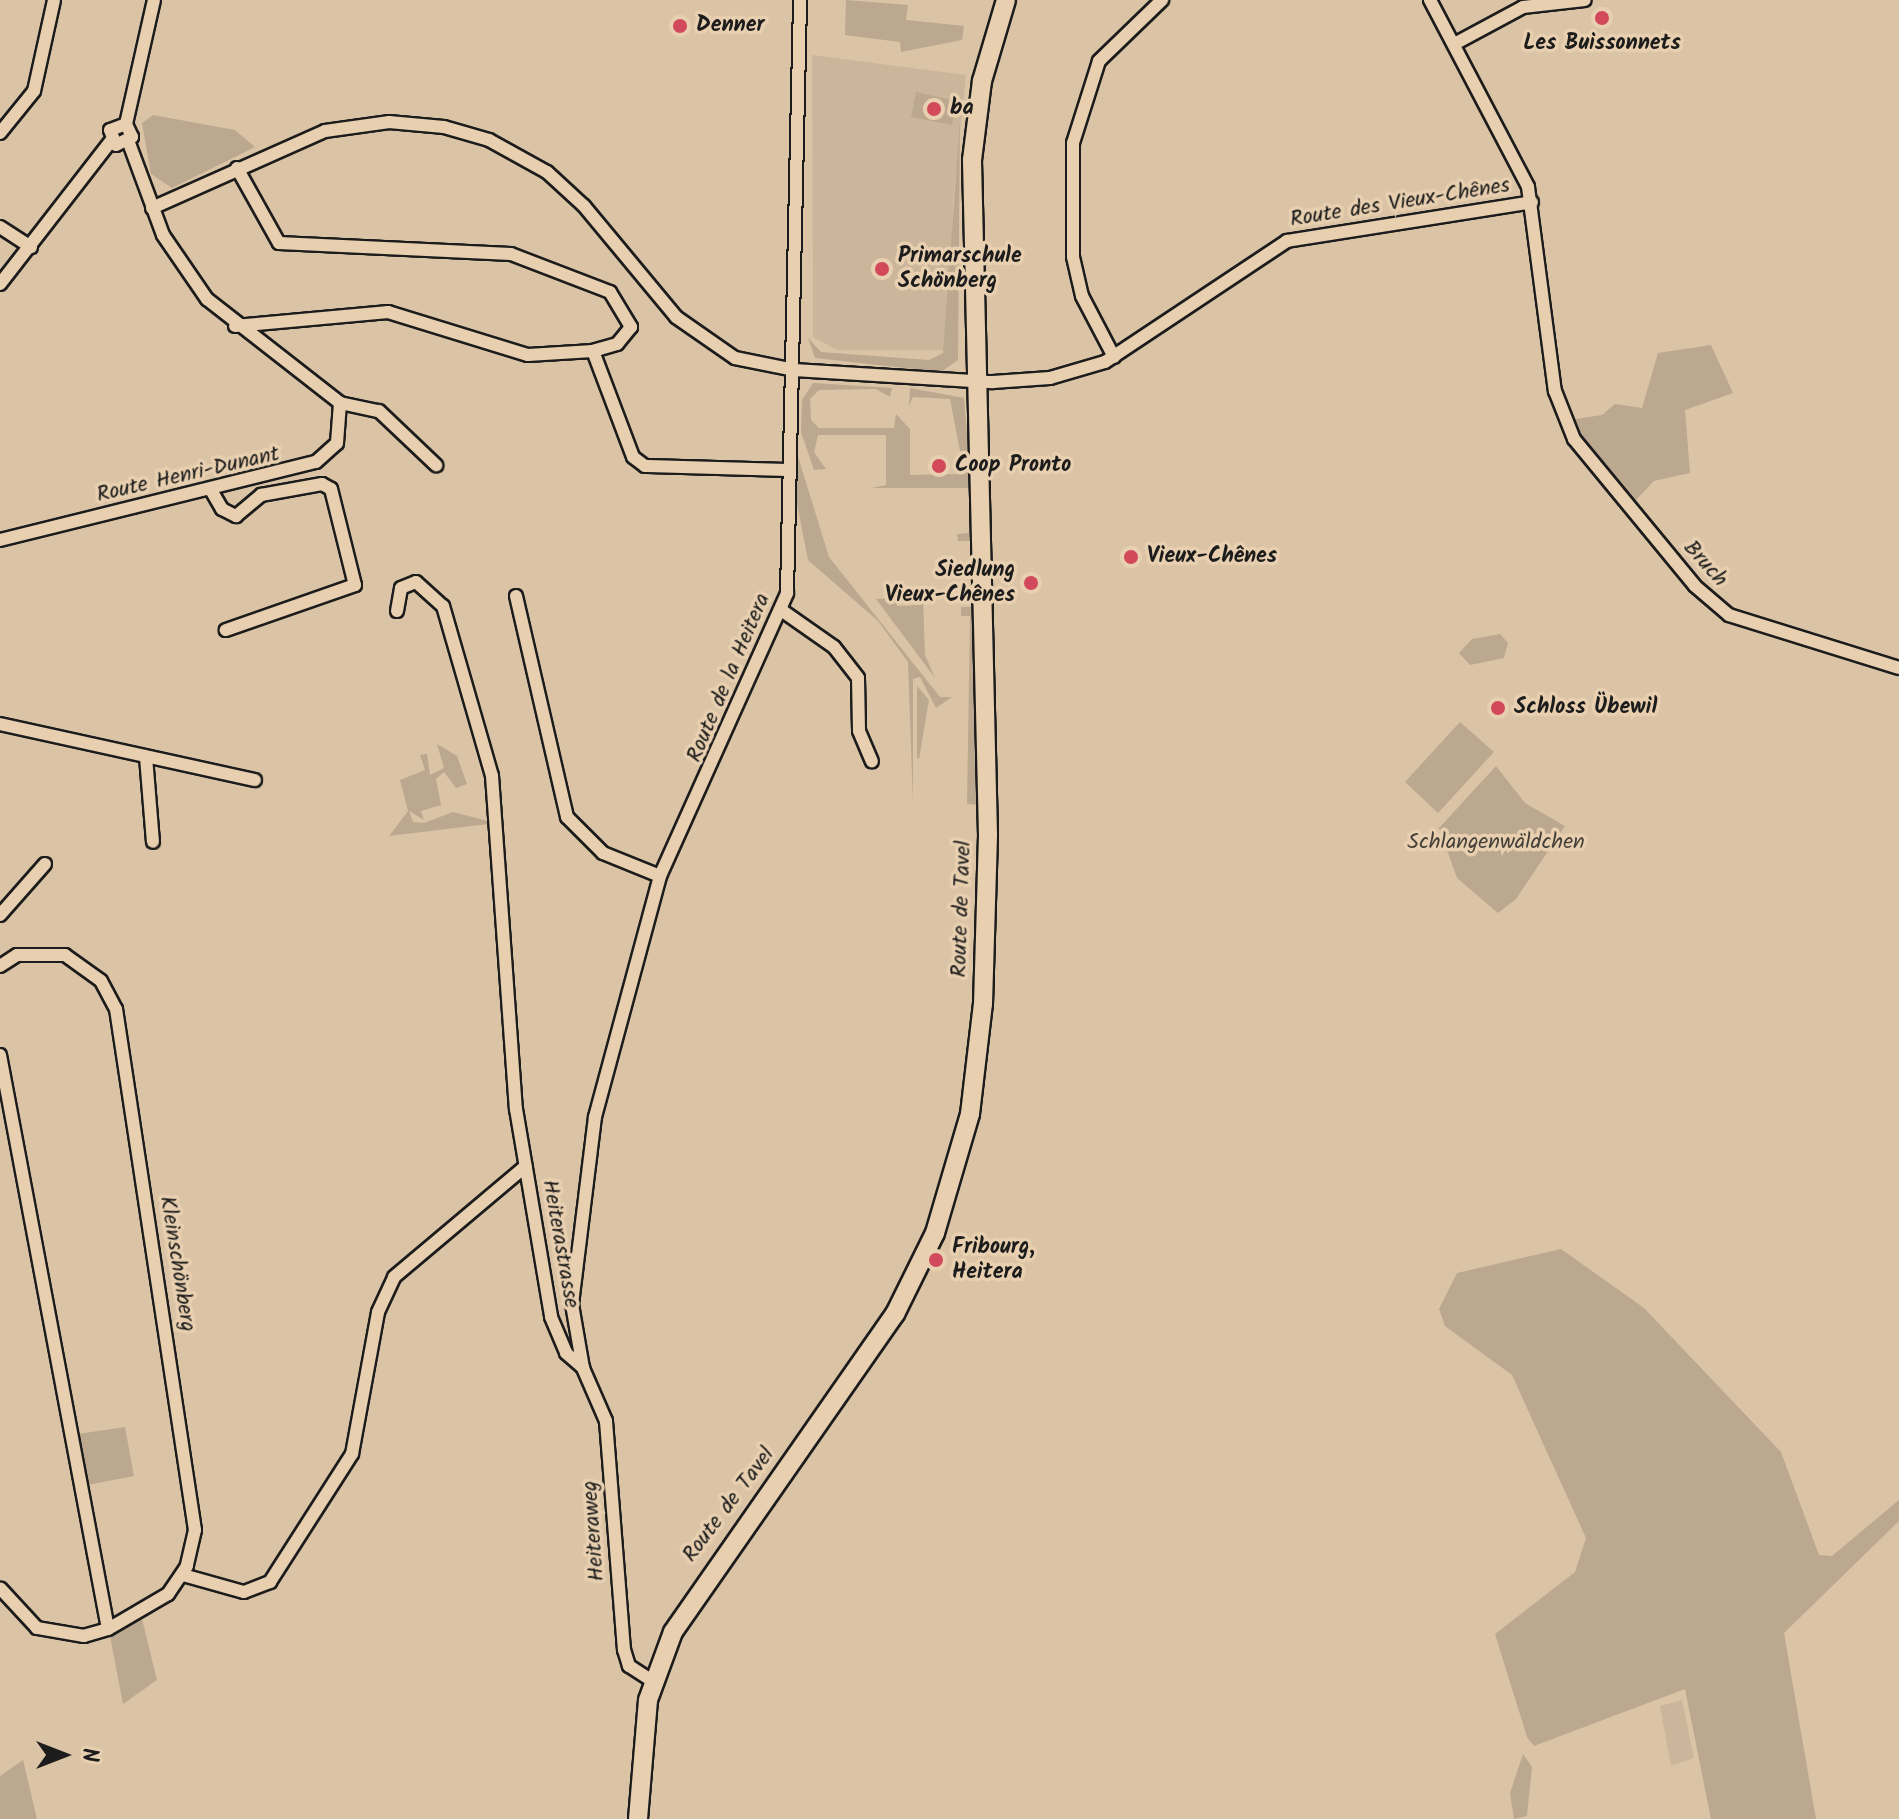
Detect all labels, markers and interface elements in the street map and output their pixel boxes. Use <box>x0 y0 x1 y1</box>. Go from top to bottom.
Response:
marker: Les Buissonnets <box>1593 9 1611 27</box>
place label: Denner <box>696 13 764 39</box>
marker: Denner <box>671 17 689 35</box>
place label: Les Buissonnets <box>1523 31 1681 57</box>
place label: ba <box>950 96 974 122</box>
marker: ba <box>925 100 943 118</box>
street label: Route des Vieux-Chênes <box>1288 173 1512 233</box>
place label: Primarschule Schönberg <box>898 243 1022 294</box>
marker: Primarschule Schönberg <box>873 260 891 278</box>
street label: Route Henri-Dunant <box>94 441 282 509</box>
place label: Coop Pronto <box>955 453 1071 479</box>
marker: Coop Pronto <box>930 457 948 475</box>
street label: Bruch <box>1677 535 1733 593</box>
place label: Vieux-Chênes <box>1147 544 1277 570</box>
marker: Vieux-Chênes <box>1122 548 1140 566</box>
place label: Siedlung Vieux-Chênes <box>885 557 1015 608</box>
marker: Siedlung Vieux-Chênes <box>1022 574 1040 592</box>
street label: Route de la Heitera <box>682 590 776 766</box>
place label: Schloss Übewil <box>1514 695 1657 721</box>
marker: Schloss Übewil <box>1489 699 1507 717</box>
park label: Schlangenwäldchen <box>1407 830 1585 856</box>
street label: Route de Tavel <box>946 840 978 978</box>
street label: Heiterastrasse <box>536 1178 584 1310</box>
street label: Kleinschönberg <box>153 1194 201 1334</box>
place label: Fribourg, Heitera <box>952 1234 1035 1286</box>
marker: Fribourg, Heitera <box>927 1251 945 1269</box>
street label: Route de Tavel <box>677 1442 781 1568</box>
street label: Heiteraweg <box>577 1480 611 1582</box>
north arrow <box>24 1715 104 1795</box>
text: N <box>71 1748 106 1762</box>

